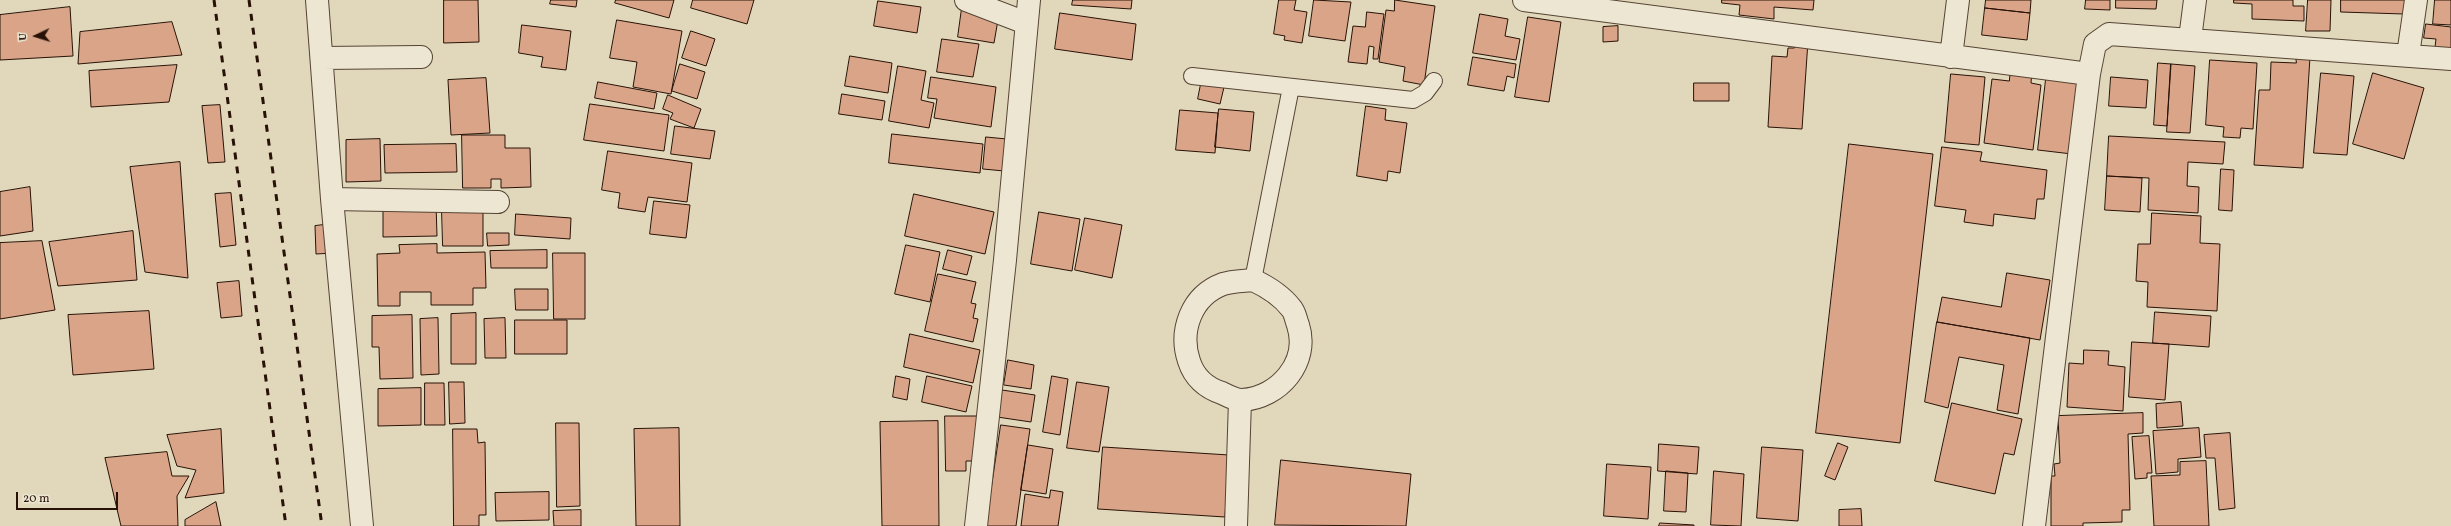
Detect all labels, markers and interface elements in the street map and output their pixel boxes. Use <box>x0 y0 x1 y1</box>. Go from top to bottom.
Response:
north arrow <box>16 16 56 56</box>
text: U <box>16 33 31 41</box>
scale bar <box>18 484 120 510</box>
text: 20 m <box>23 491 50 507</box>

